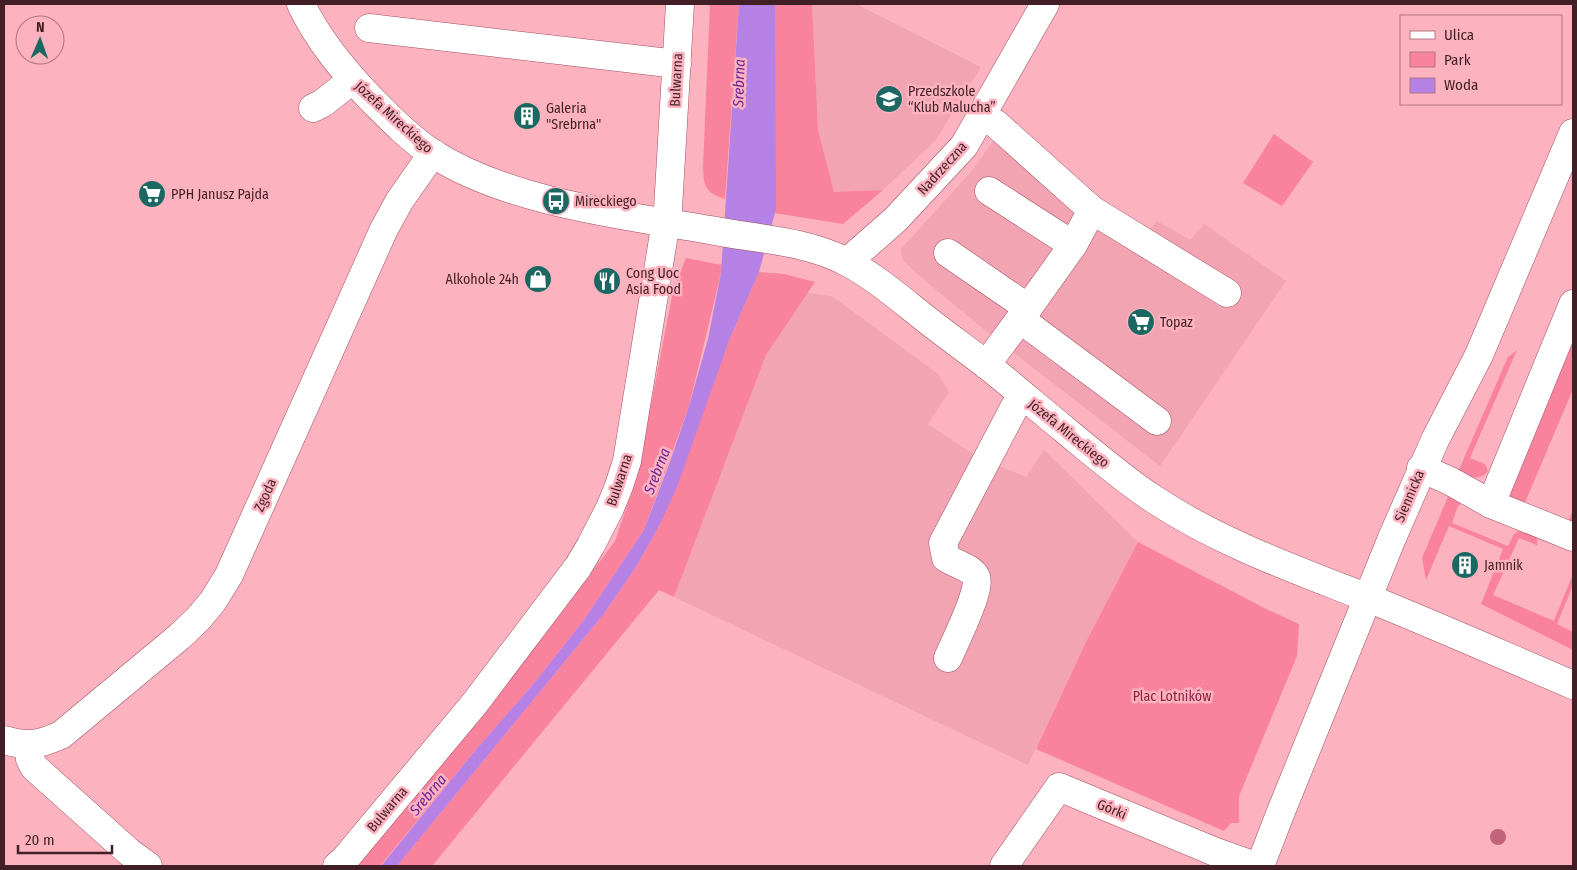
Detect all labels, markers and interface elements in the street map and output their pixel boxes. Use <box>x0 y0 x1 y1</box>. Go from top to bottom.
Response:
north arrow <box>15 15 65 65</box>
legend <box>1400 15 1562 105</box>
text: N <box>36 19 45 36</box>
text: Ulica <box>1444 26 1474 44</box>
text: Park <box>1444 51 1471 69</box>
street label: Bulwarna <box>667 53 686 107</box>
water label: Srebrna <box>729 59 749 108</box>
text: Woda <box>1444 76 1478 94</box>
street label: Józefa Mireckiego <box>351 78 436 157</box>
place label: Przedszkole “Klub Malucha” <box>908 83 996 116</box>
school or university icon: Przedszkole “Klub Malucha” <box>874 84 904 114</box>
place label: Galeria "Srebrna" <box>546 100 601 133</box>
building icon: Galeria "Srebrna" <box>512 101 542 131</box>
street label: Nadrzeczna <box>914 138 971 198</box>
supermarket icon: PPH Janusz Pajda <box>137 179 167 209</box>
place label: PPH Janusz Pajda <box>171 186 269 203</box>
bus stop icon: Mireckiego <box>541 186 571 216</box>
place label: Mireckiego <box>575 193 637 210</box>
shop icon: Alkohole 24h <box>523 264 553 294</box>
place label: Cong Uoc Asia Food <box>626 265 681 298</box>
restaurant icon: Cong Uoc Asia Food <box>592 266 622 296</box>
place label: Alkohole 24h <box>446 271 519 288</box>
supermarket icon: Topaz <box>1126 307 1156 337</box>
place label: Topaz <box>1160 314 1193 331</box>
street label: Józefa Mireckiego <box>1025 396 1113 471</box>
water label: Srebrna <box>640 445 674 498</box>
street label: Bulwarna <box>603 452 636 508</box>
street label: Siennicka <box>1391 468 1428 525</box>
street label: Zgoda <box>251 476 280 514</box>
building icon: Jamnik <box>1450 550 1480 580</box>
place label: Jamnik <box>1484 557 1523 574</box>
park label: Plac Lotników <box>1133 688 1211 705</box>
water label: Srebrna <box>405 771 450 820</box>
street label: Bulwarna <box>364 783 411 835</box>
street label: Górki <box>1095 796 1129 823</box>
scale bar <box>18 822 111 854</box>
text: 20 m <box>25 831 55 849</box>

